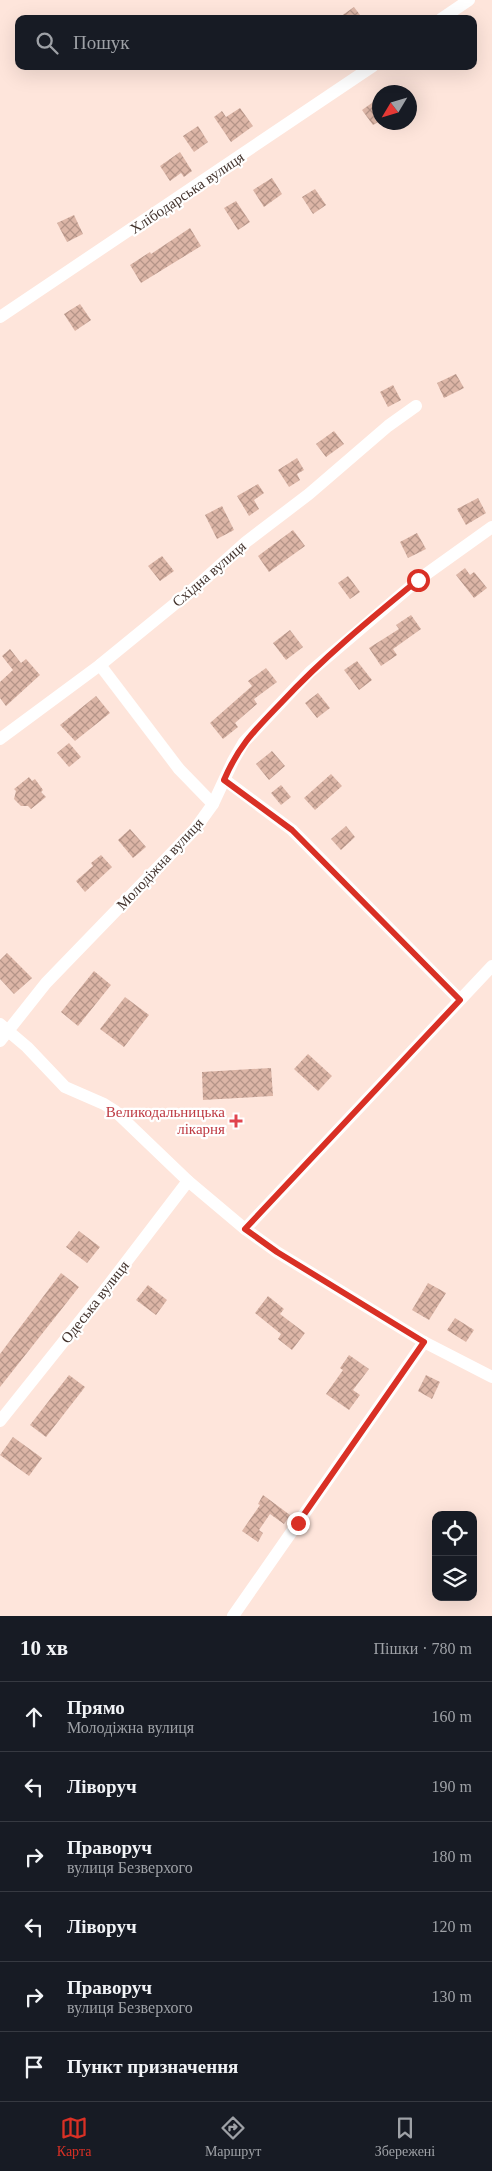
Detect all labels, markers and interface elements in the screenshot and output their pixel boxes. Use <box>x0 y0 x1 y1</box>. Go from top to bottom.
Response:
search box <box>15 15 477 70</box>
icon: search <box>33 29 61 57</box>
text: Пошук <box>73 32 130 53</box>
north arrow <box>372 85 417 130</box>
street label: Хлібодарська вулиця <box>127 149 247 237</box>
street label: Східна вулиця <box>169 538 249 610</box>
route start <box>407 569 430 592</box>
street label: Молодіжна вулиця <box>113 815 207 913</box>
place label: Великодальницька лікарня <box>106 1104 225 1137</box>
marker: Великодальницька лікарня <box>229 1114 243 1128</box>
street label: Одеська вулиця <box>58 1258 132 1346</box>
map controls <box>432 1511 477 1601</box>
button: locate <box>432 1511 477 1556</box>
route end <box>287 1512 310 1535</box>
button: layers <box>432 1556 477 1601</box>
text: 10 хв <box>20 1636 68 1660</box>
text: Пішки · 780 m <box>374 1640 472 1657</box>
text: Прямо <box>67 1697 125 1718</box>
icon: ahead <box>20 1703 48 1731</box>
text: 160 m <box>432 1708 472 1725</box>
text: Молодіжна вулиця <box>67 1719 194 1736</box>
icon: left <box>20 1773 48 1801</box>
text: Ліворуч <box>67 1776 137 1797</box>
text: 190 m <box>432 1778 472 1795</box>
text: Праворуч <box>67 1837 152 1858</box>
icon: right <box>20 1843 48 1871</box>
text: 180 m <box>432 1848 472 1865</box>
text: вулиця Безверхого <box>67 1859 193 1876</box>
icon: left <box>20 1913 48 1941</box>
text: Ліворуч <box>67 1916 137 1937</box>
text: 120 m <box>432 1918 472 1935</box>
text: Праворуч <box>67 1977 152 1998</box>
icon: right <box>20 1983 48 2011</box>
text: 130 m <box>432 1988 472 2005</box>
text: вулиця Безверхого <box>67 1999 193 2016</box>
icon: arrive <box>20 2053 48 2081</box>
text: Пункт призначення <box>67 2056 238 2077</box>
tab: Карта <box>57 2114 91 2160</box>
tab: Маршрут <box>205 2114 261 2160</box>
tab: Збережені <box>375 2114 435 2160</box>

